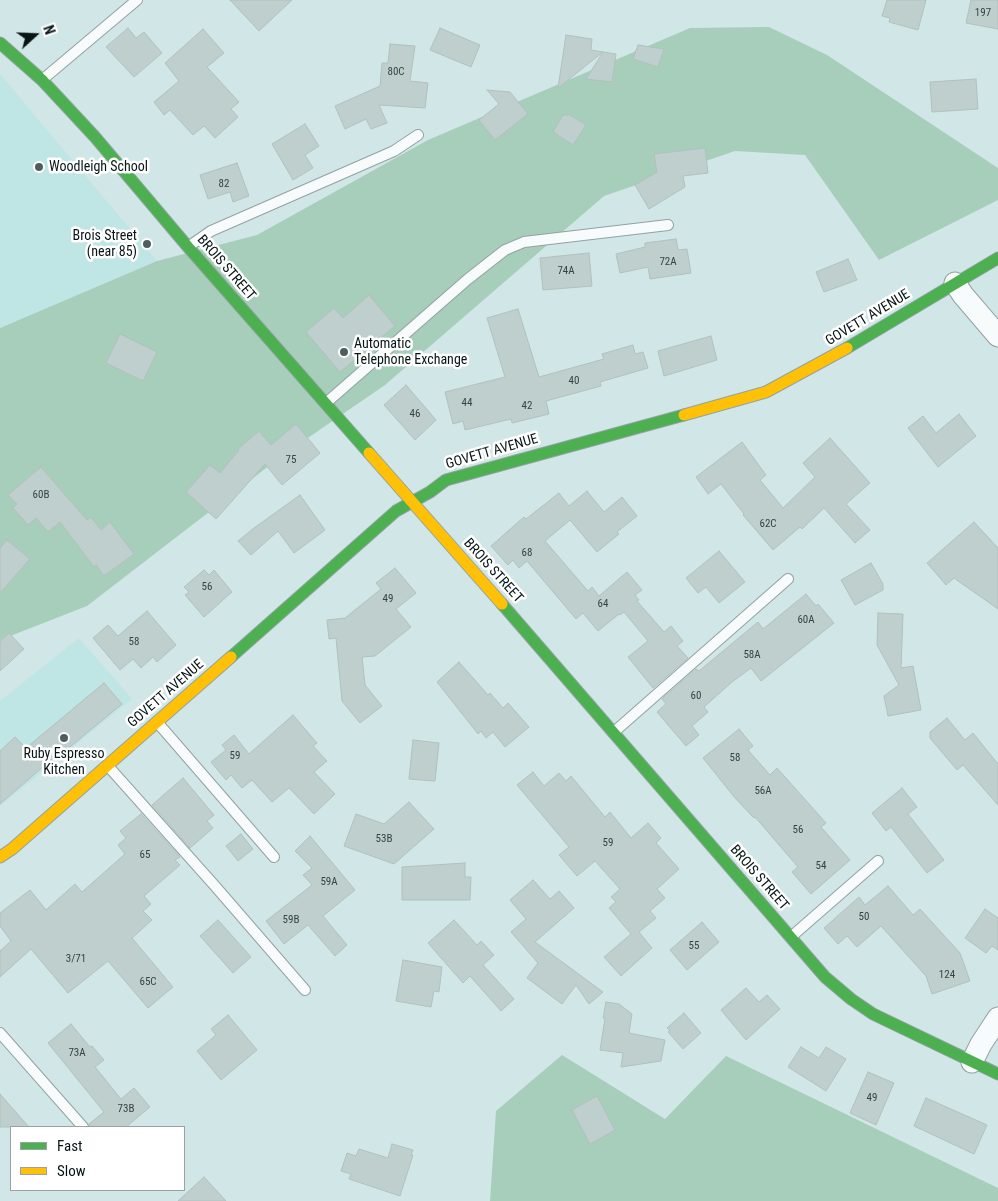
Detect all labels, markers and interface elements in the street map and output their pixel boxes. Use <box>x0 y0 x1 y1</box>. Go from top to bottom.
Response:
house number: 197 <box>975 6 991 20</box>
north arrow <box>10 10 60 60</box>
text: N <box>40 23 58 37</box>
house number: 80C <box>387 65 405 79</box>
place label: Woodleigh School <box>49 159 148 175</box>
marker: Woodleigh School <box>33 161 45 173</box>
house number: 82 <box>219 177 229 191</box>
place label: Brois Street (near 85) <box>73 228 137 260</box>
street label: BROIS STREET <box>193 232 259 304</box>
marker: Brois Street (near 85) <box>141 238 153 250</box>
house number: 72A <box>659 255 677 269</box>
house number: 74A <box>557 264 575 278</box>
street label: GOVETT AVENUE <box>823 286 913 350</box>
place label: Automatic Telephone Exchange <box>354 336 467 368</box>
marker: Automatic Telephone Exchange <box>338 346 350 358</box>
house number: 40 <box>569 374 579 388</box>
house number: 44 <box>462 396 472 410</box>
house number: 42 <box>522 399 532 413</box>
house number: 46 <box>410 407 420 421</box>
street label: GOVETT AVENUE <box>444 431 540 473</box>
house number: 75 <box>286 453 296 467</box>
house number: 60B <box>33 488 49 502</box>
house number: 62C <box>759 517 777 531</box>
street label: BROIS STREET <box>460 535 526 607</box>
house number: 68 <box>522 546 532 560</box>
house number: 56 <box>202 580 212 594</box>
house number: 49 <box>383 592 393 606</box>
house number: 64 <box>598 597 608 611</box>
house number: 60A <box>797 613 815 627</box>
house number: 58 <box>129 635 139 649</box>
house number: 58A <box>743 648 761 662</box>
street label: GOVETT AVENUE <box>125 656 207 732</box>
house number: 60 <box>691 689 701 703</box>
marker: Ruby Espresso Kitchen <box>58 732 70 744</box>
place label: Ruby Espresso Kitchen <box>24 746 104 779</box>
house number: 59 <box>230 749 240 763</box>
house number: 58 <box>730 751 740 765</box>
house number: 56A <box>754 784 772 798</box>
house number: 56 <box>793 823 803 837</box>
house number: 53B <box>376 832 392 846</box>
house number: 59 <box>603 836 613 850</box>
street label: BROIS STREET <box>726 842 792 914</box>
house number: 65 <box>140 848 150 862</box>
house number: 54 <box>816 859 826 873</box>
house number: 59A <box>320 875 338 889</box>
house number: 50 <box>859 910 869 924</box>
house number: 59B <box>283 913 299 927</box>
house number: 55 <box>689 939 699 953</box>
house number: 3/71 <box>66 952 86 966</box>
house number: 124 <box>939 968 955 982</box>
house number: 65C <box>139 975 157 989</box>
house number: 73A <box>68 1046 86 1060</box>
house number: 49 <box>867 1091 877 1105</box>
house number: 73B <box>118 1102 134 1116</box>
legend <box>10 1126 185 1191</box>
text: Fast <box>57 1137 82 1155</box>
text: Slow <box>57 1162 86 1180</box>

